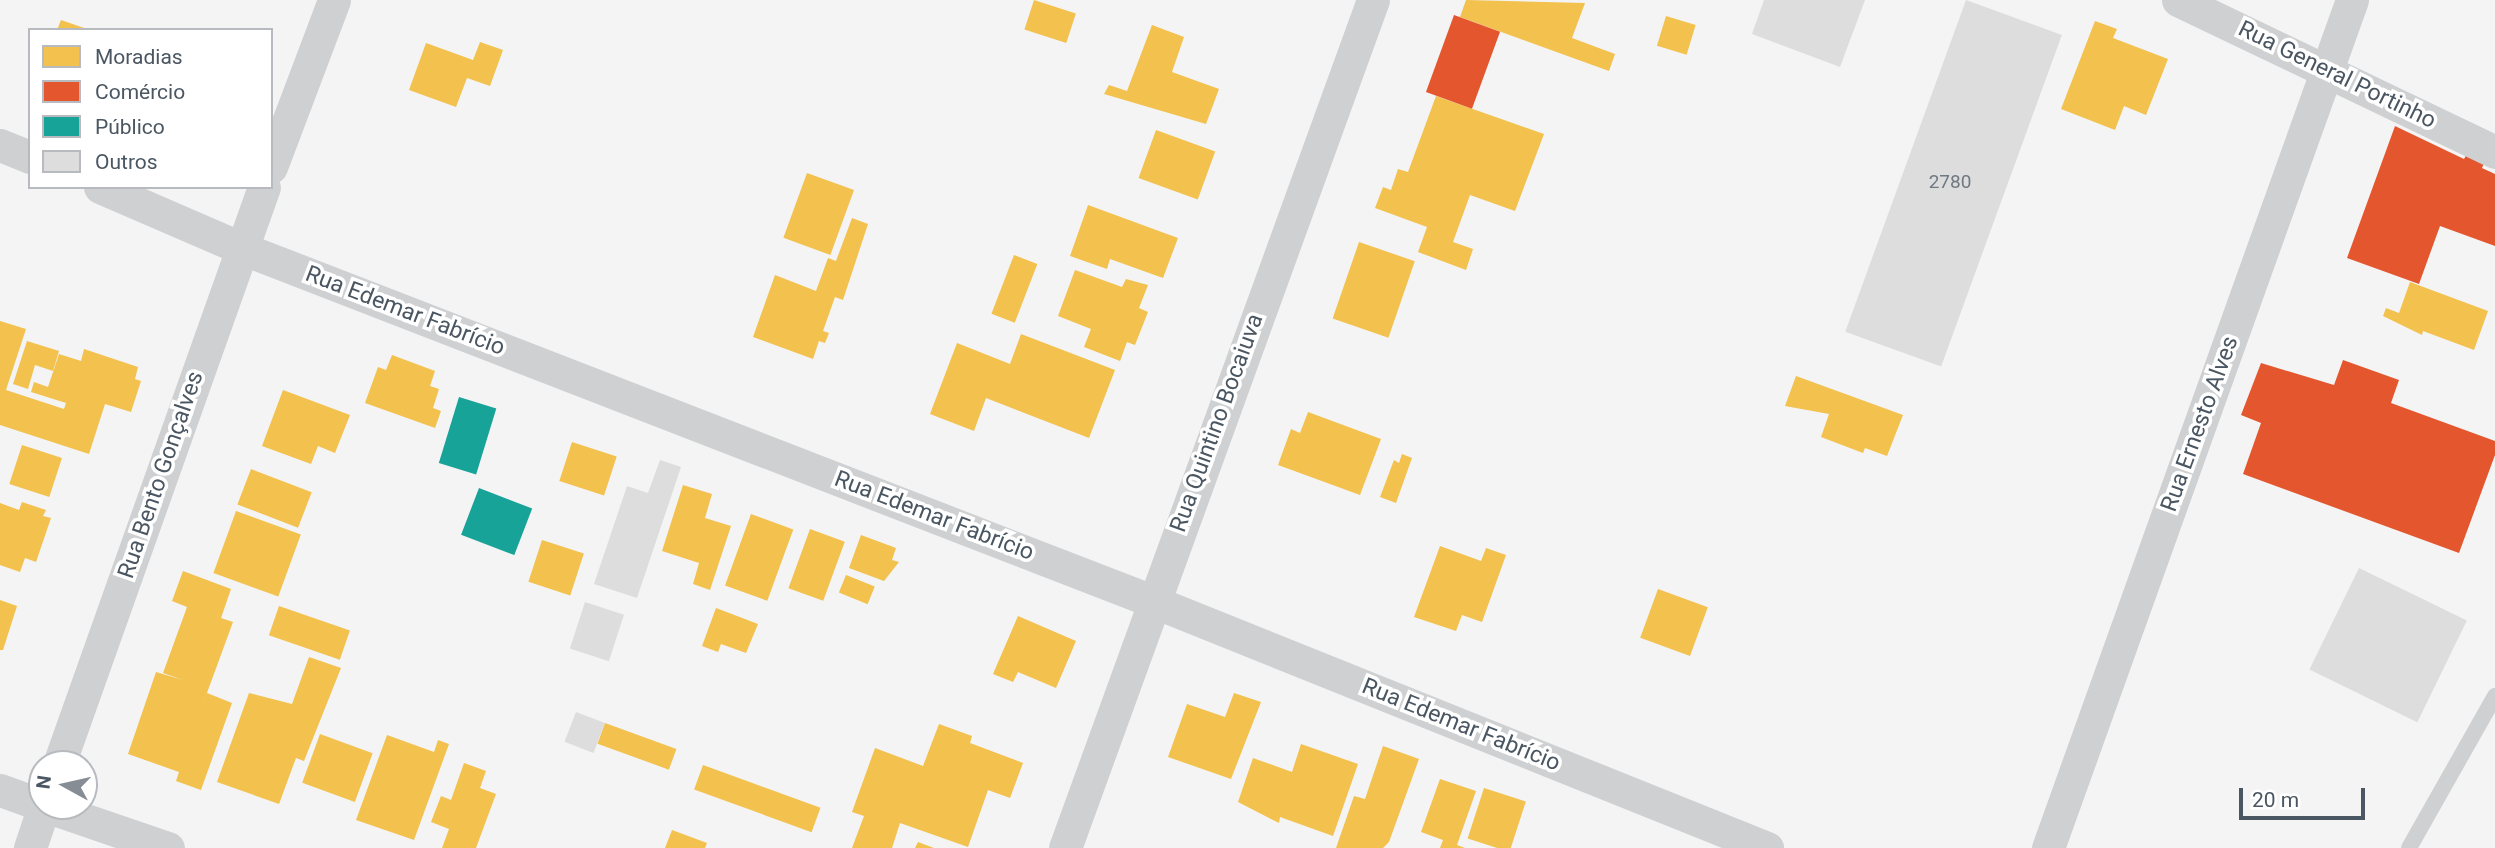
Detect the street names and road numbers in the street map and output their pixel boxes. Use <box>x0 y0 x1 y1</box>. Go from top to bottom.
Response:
street label: Rua General Portinho <box>2234 15 2440 135</box>
street label: Rua Edemar Fabrício <box>301 260 509 362</box>
street label: Rua Quintino Bocaiuva <box>1165 310 1269 536</box>
street label: Rua Ernesto Alves <box>2155 333 2245 515</box>
street label: Rua Bento Gonçalves <box>113 368 209 582</box>
street label: Rua Edemar Fabrício <box>830 465 1038 567</box>
street label: Rua Edemar Fabrício <box>1358 673 1564 777</box>

